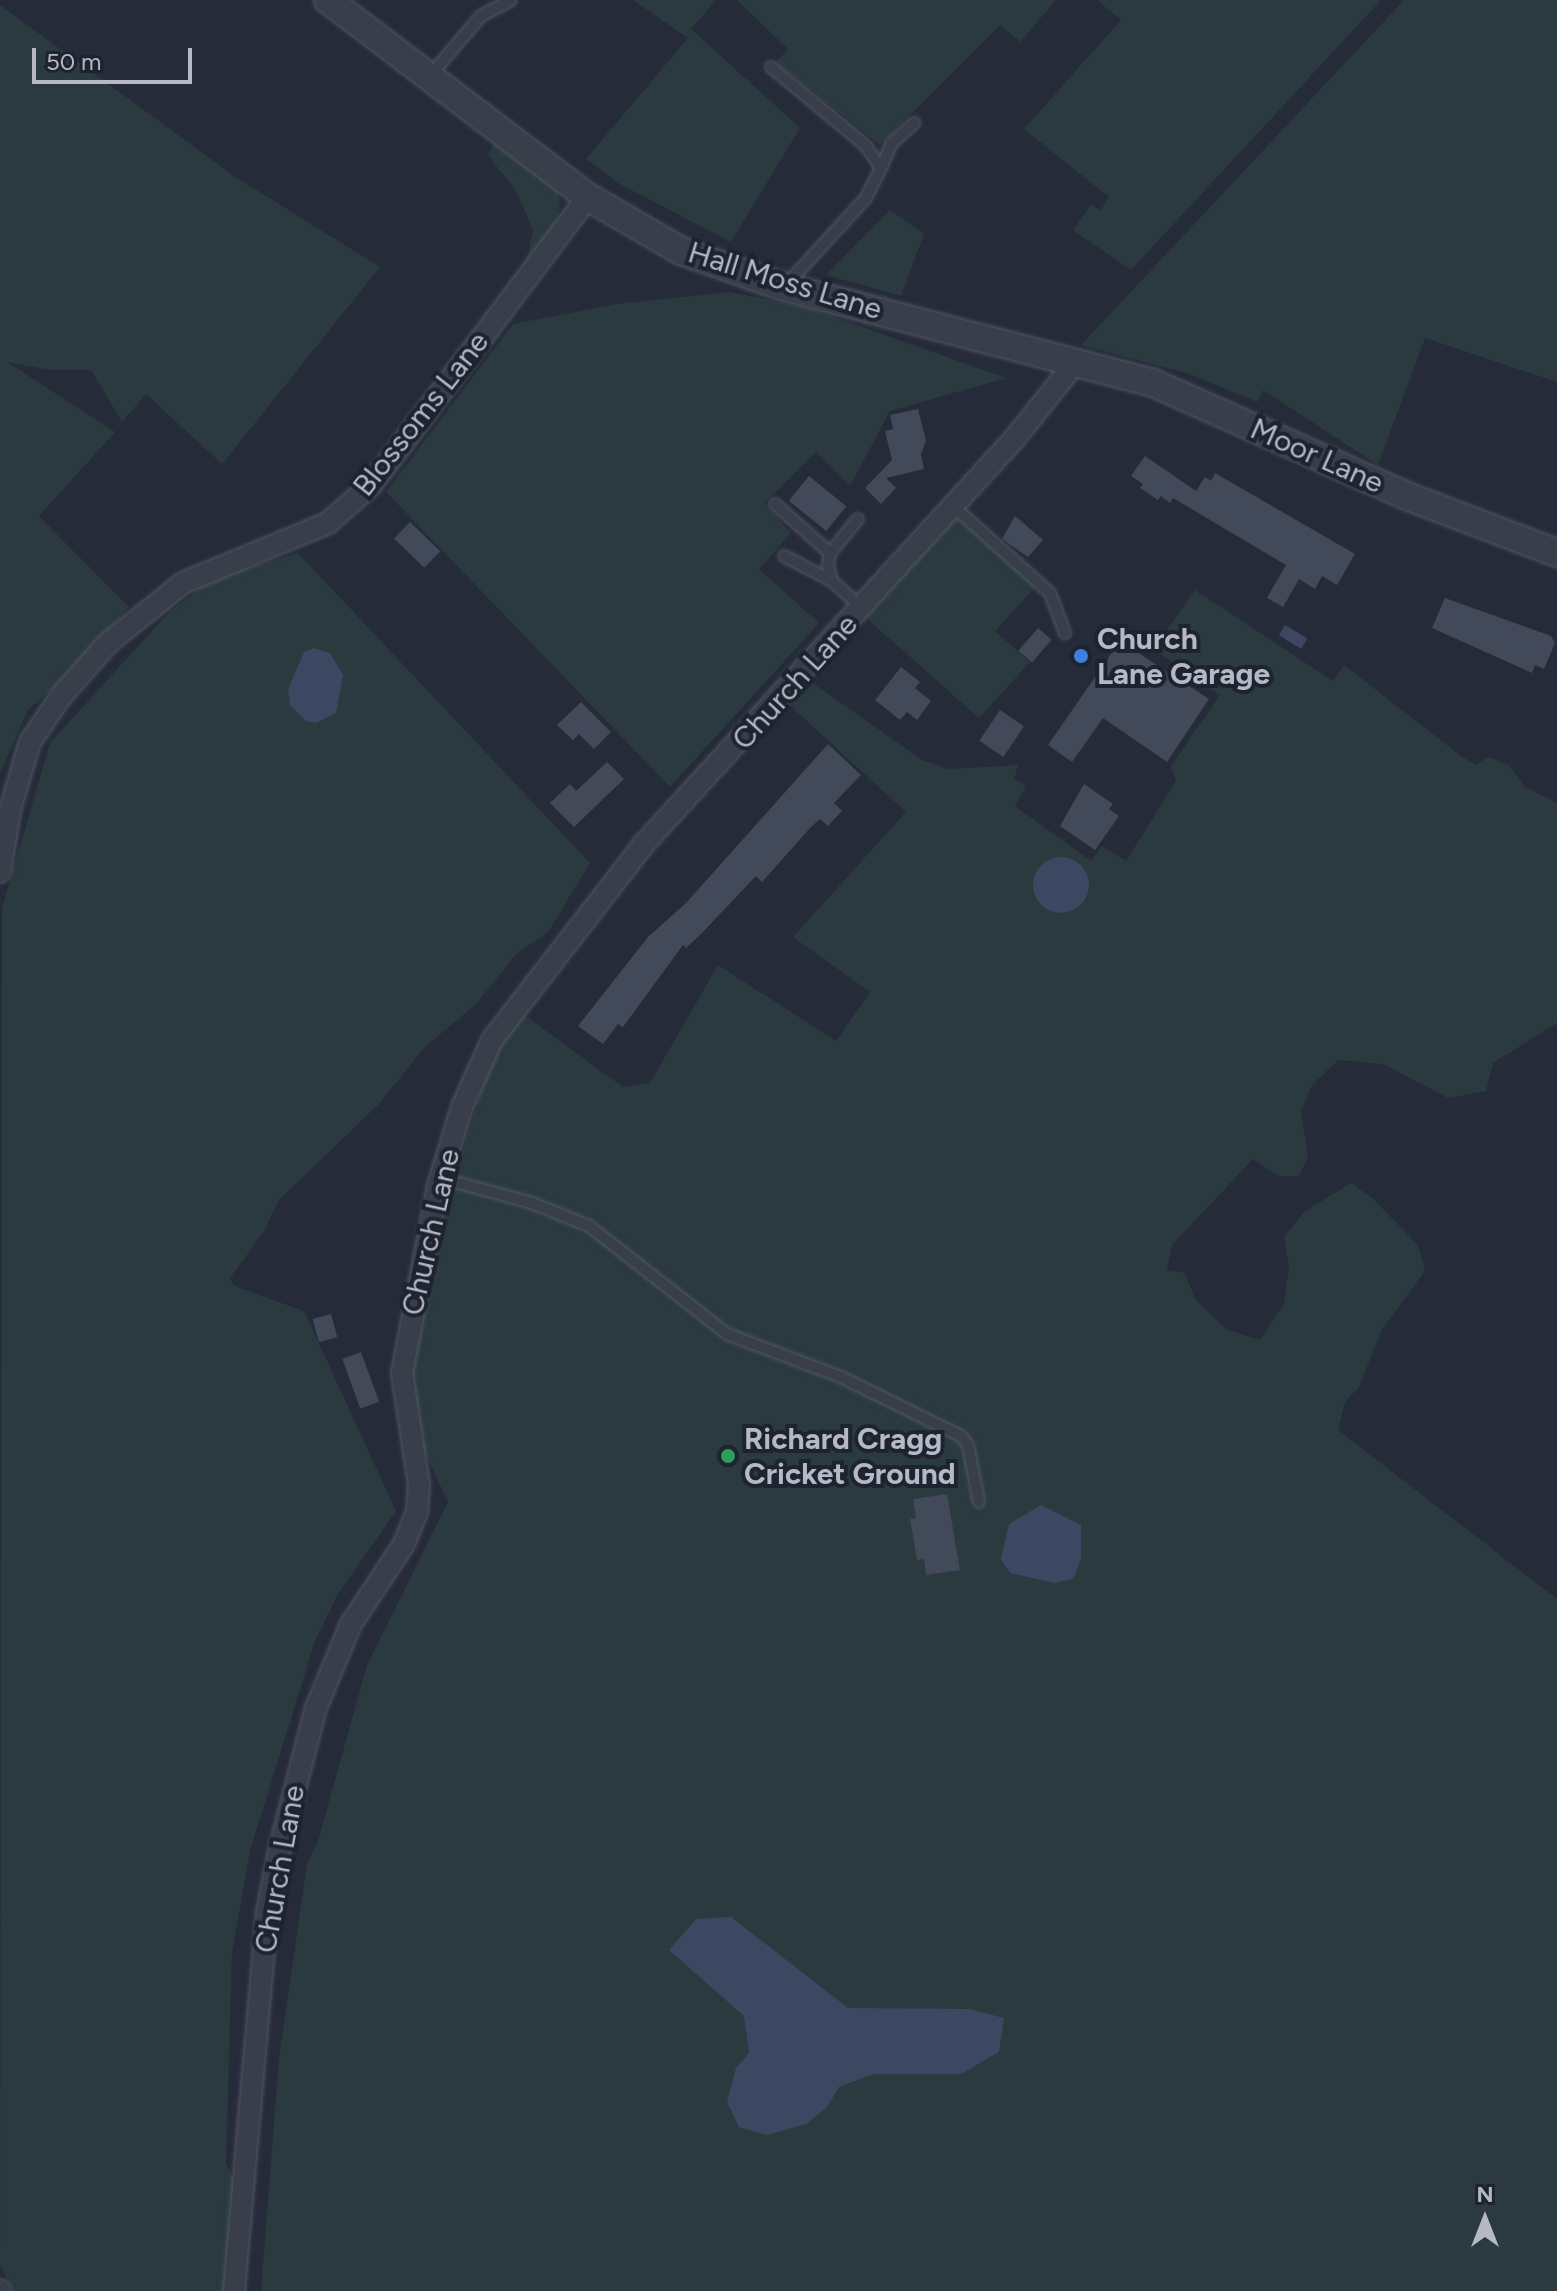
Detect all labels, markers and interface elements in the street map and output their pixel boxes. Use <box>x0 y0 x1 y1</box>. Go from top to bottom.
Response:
scale bar <box>36 32 196 82</box>
text: 50 m <box>46 47 102 76</box>
street label: Hall Moss Lane <box>684 234 886 328</box>
street label: Blossoms Lane <box>346 325 496 503</box>
street label: Moor Lane <box>1245 411 1389 501</box>
street label: Church Lane <box>725 607 865 757</box>
place label: Church Lane Garage <box>1097 621 1270 692</box>
marker: Church Lane Garage <box>1072 647 1090 665</box>
street label: Church Lane <box>394 1145 468 1319</box>
place label: Richard Cragg Cricket Ground <box>744 1421 956 1492</box>
marker: Richard Cragg Cricket Ground <box>719 1447 737 1465</box>
street label: Church Lane <box>248 1782 312 1956</box>
north arrow <box>1445 2179 1525 2259</box>
text: N <box>1476 2181 1494 2208</box>

